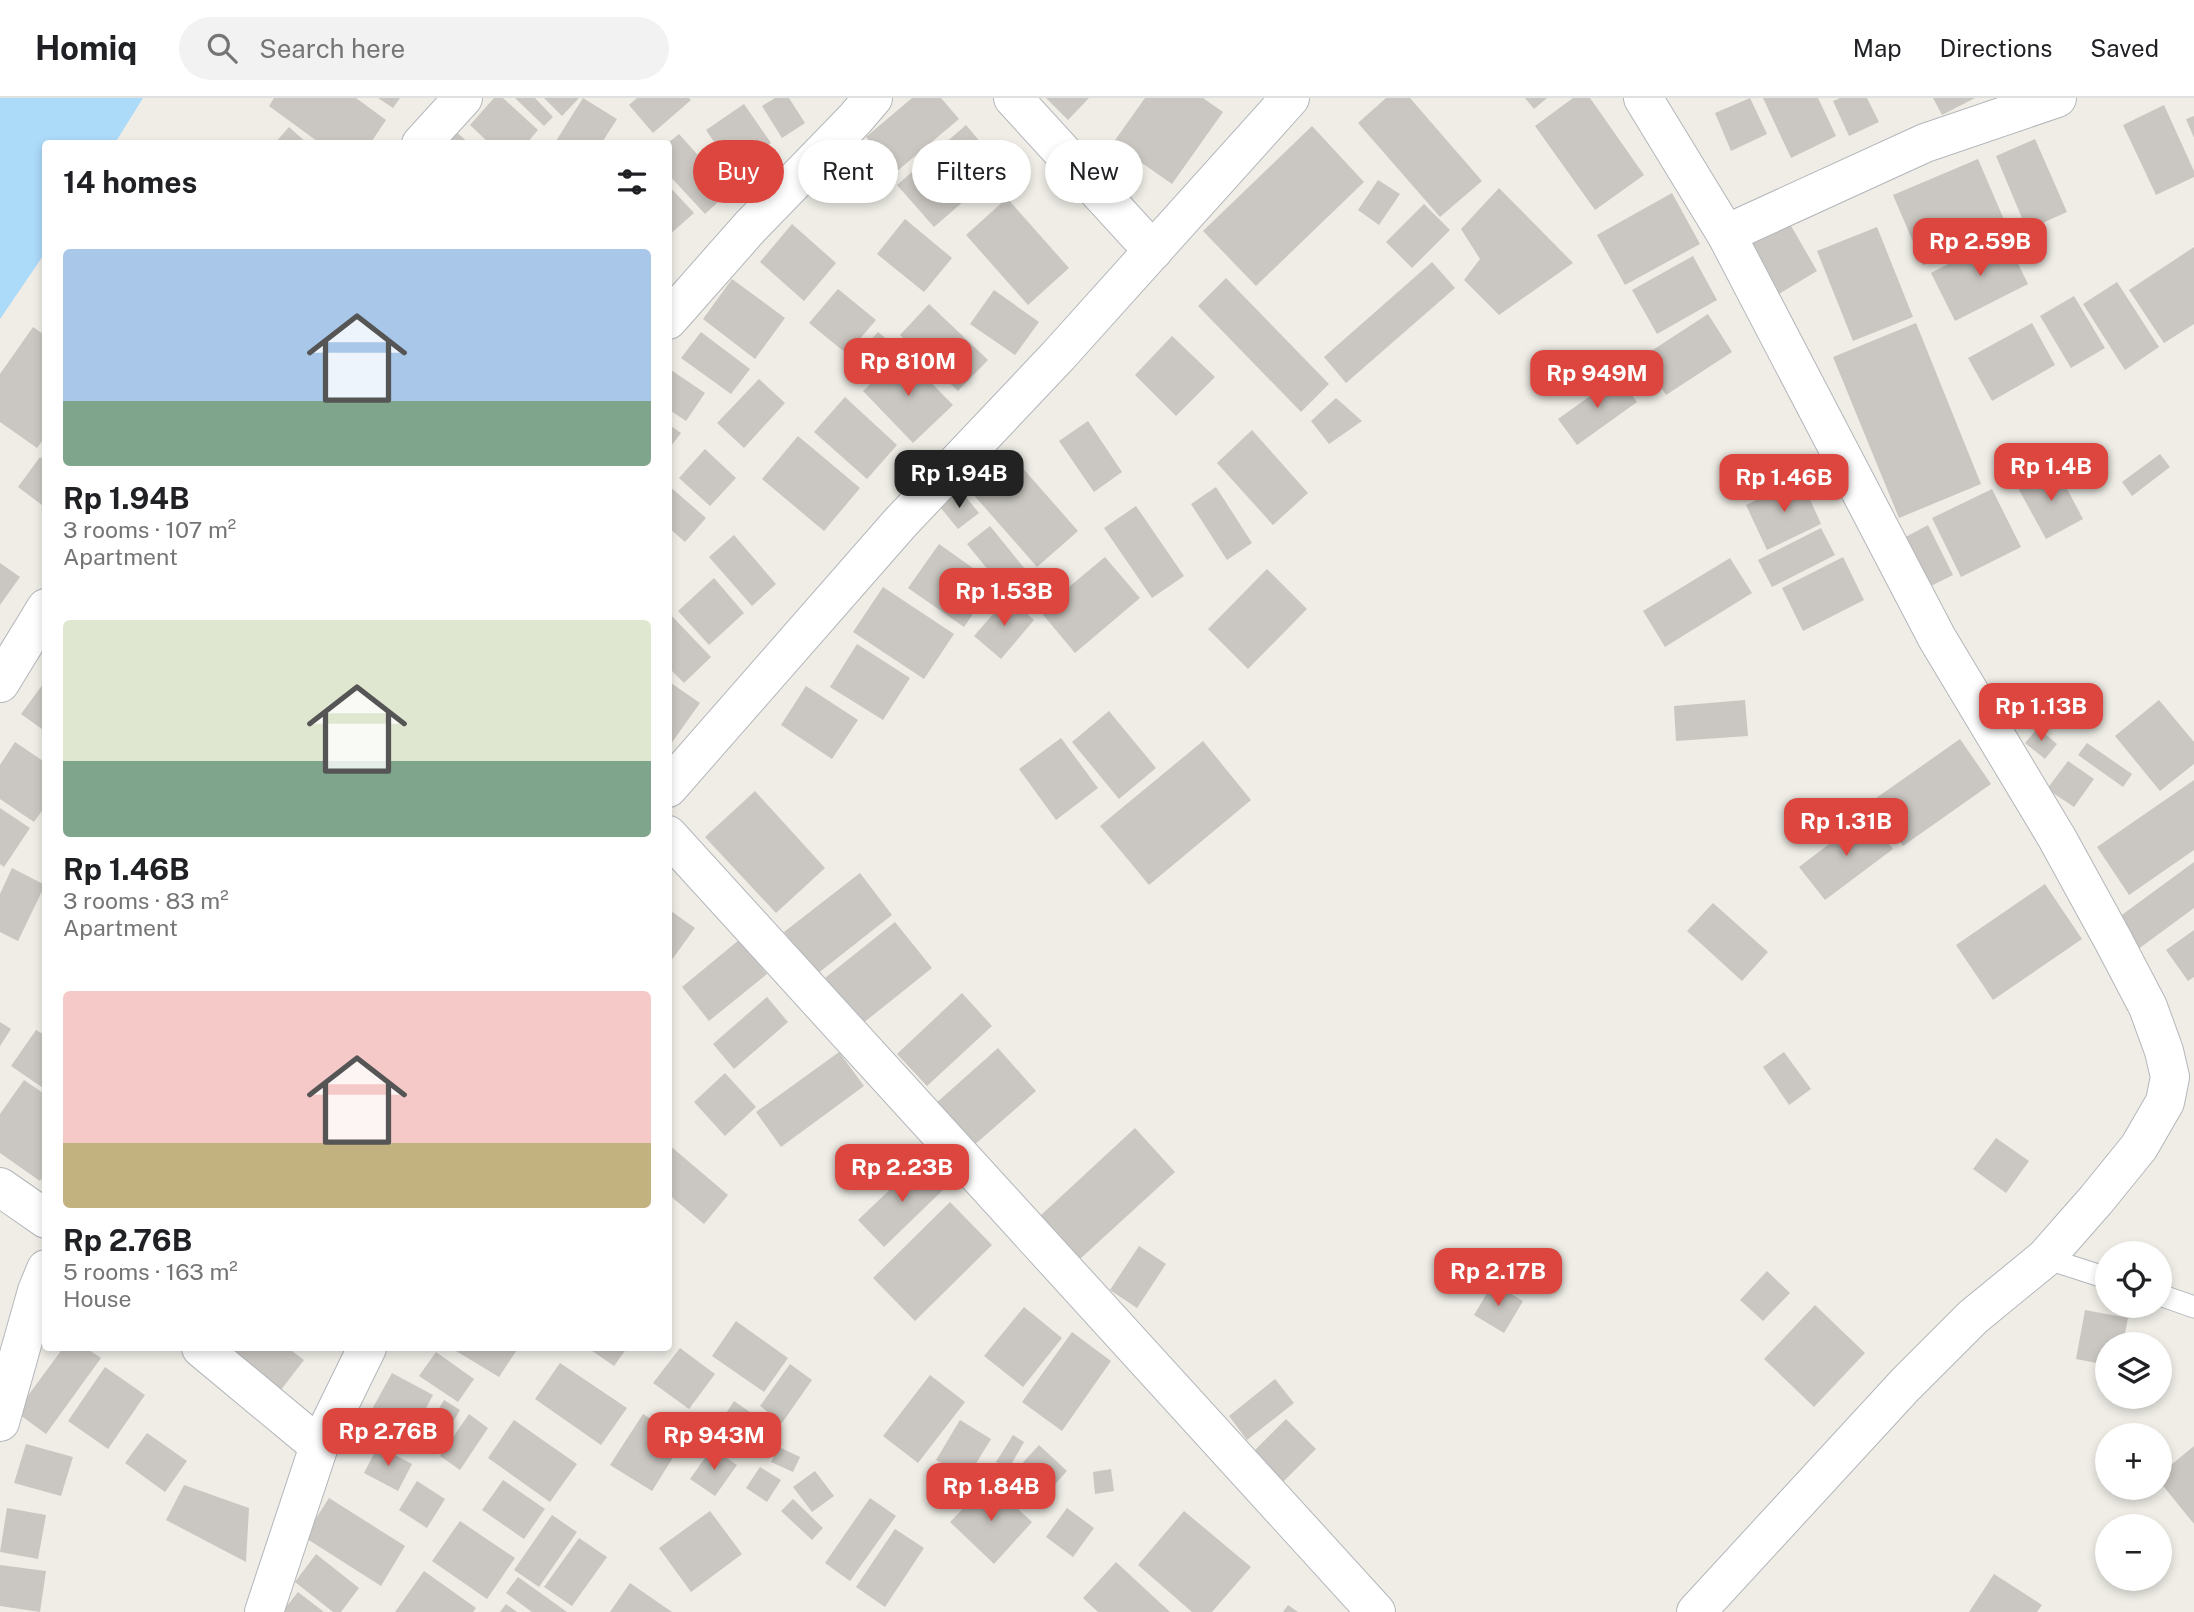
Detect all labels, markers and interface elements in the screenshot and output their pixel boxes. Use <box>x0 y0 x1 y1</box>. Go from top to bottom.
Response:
search box <box>179 17 669 80</box>
text: Homiq <box>35 29 137 67</box>
icon: search <box>203 29 241 67</box>
text: Search here <box>259 33 405 64</box>
text: Map <box>1853 34 1902 62</box>
text: Directions <box>1940 34 2052 62</box>
text: Saved <box>2090 34 2159 62</box>
chip: Buy <box>693 140 784 203</box>
chip: Rent <box>798 140 898 203</box>
chip: Filters <box>912 140 1031 203</box>
chip: New <box>1045 140 1143 203</box>
icon: filters <box>613 163 651 201</box>
text: 14 homes <box>63 164 197 200</box>
pin: Rp 2.59B <box>1908 218 2052 278</box>
text: Rp 2.59B <box>1929 227 2031 254</box>
icon: home <box>294 295 420 421</box>
pin: Rp 810M <box>843 338 973 398</box>
text: Rp 810M <box>860 347 956 374</box>
pin: Rp 949M <box>1532 350 1662 410</box>
text: Rp 949M <box>1546 359 1648 386</box>
pin: Rp 1.4B <box>1986 444 2116 503</box>
pin: Rp 1.94B <box>887 450 1031 510</box>
text: Rp 1.4B <box>2010 452 2092 479</box>
pin: Rp 1.46B <box>1712 454 1856 514</box>
text: Rp 1.94B <box>911 459 1007 486</box>
text: Rp 1.46B <box>1735 463 1833 490</box>
text: Rp 1.94B <box>63 480 189 516</box>
text: 3 rooms · 107 m² <box>63 516 236 543</box>
text: Apartment <box>63 543 178 570</box>
pin: Rp 1.53B <box>932 568 1076 628</box>
text: Rp 1.53B <box>955 577 1053 604</box>
icon: home <box>294 666 420 792</box>
pin: Rp 1.13B <box>1969 684 2113 743</box>
text: Rp 1.13B <box>1995 692 2087 719</box>
pin: Rp 1.31B <box>1774 798 1918 858</box>
text: Rp 1.31B <box>1800 807 1892 834</box>
text: Rp 1.46B <box>63 851 190 887</box>
text: 3 rooms · 83 m² <box>63 887 229 914</box>
text: Apartment <box>63 914 178 941</box>
icon: home <box>294 1037 420 1163</box>
pin: Rp 2.23B <box>830 1144 974 1204</box>
text: Rp 2.23B <box>851 1153 953 1180</box>
text: Rp 2.76B <box>63 1222 192 1258</box>
map controls <box>2095 1241 2172 1591</box>
button: locate <box>2095 1241 2172 1318</box>
pin: Rp 2.17B <box>1426 1248 1570 1308</box>
text: Rp 2.17B <box>1450 1257 1546 1284</box>
text: 5 rooms · 163 m² <box>63 1258 238 1285</box>
text: House <box>63 1285 131 1312</box>
button: layers <box>2095 1332 2172 1409</box>
pin: Rp 2.76B <box>316 1408 460 1468</box>
pin: Rp 943M <box>649 1412 779 1472</box>
text: Rp 2.76B <box>338 1417 438 1444</box>
text: Rp 943M <box>663 1421 765 1448</box>
button: + <box>2095 1423 2172 1500</box>
pin: Rp 1.84B <box>919 1464 1063 1523</box>
text: Rp 1.84B <box>942 1472 1040 1499</box>
button: − <box>2095 1514 2172 1591</box>

